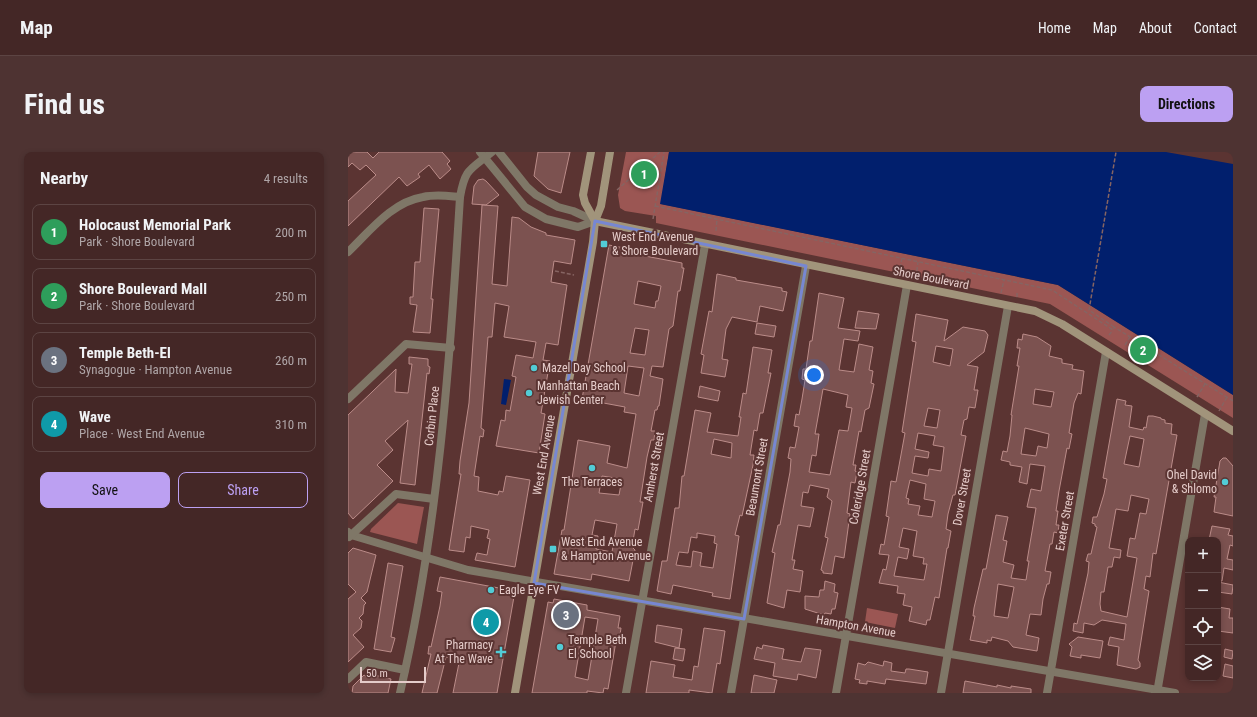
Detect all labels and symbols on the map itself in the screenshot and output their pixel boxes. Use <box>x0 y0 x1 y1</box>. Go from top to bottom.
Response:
pin: 1 <box>631 159 657 189</box>
place label: West End Avenue & Shore Boulevard <box>612 230 698 258</box>
marker: West End Avenue & Shore Boulevard <box>599 239 609 249</box>
street label: Shore Boulevard <box>892 264 970 292</box>
pin: 2 <box>1130 335 1156 365</box>
place label: Mazel Day School <box>542 361 626 375</box>
marker: Mazel Day School <box>529 363 539 373</box>
your location <box>804 365 824 385</box>
place label: Manhattan Beach Jewish Center <box>537 379 620 407</box>
street label: Corbin Place <box>422 385 442 447</box>
marker: Manhattan Beach Jewish Center <box>524 388 534 398</box>
street label: West End Avenue <box>530 413 558 496</box>
street label: Amherst Street <box>641 430 667 503</box>
street label: Beaumont Street <box>743 436 771 517</box>
street label: Coleridge Street <box>847 448 874 526</box>
marker: The Terraces <box>587 463 597 473</box>
street label: Dover Street <box>950 467 974 527</box>
place label: Ohel David & Shlomo <box>1167 468 1217 496</box>
place label: The Terraces <box>562 475 622 489</box>
marker: Ohel David & Shlomo <box>1220 477 1230 487</box>
street label: Exeter Street <box>1053 490 1077 552</box>
place label: West End Avenue & Hampton Avenue <box>561 535 651 563</box>
marker: West End Avenue & Hampton Avenue <box>548 544 558 554</box>
place label: Eagle Eye FV <box>499 583 560 597</box>
marker: Eagle Eye FV <box>486 585 496 595</box>
pin: 3 <box>553 600 579 630</box>
pin: 4 <box>473 607 499 637</box>
street label: Hampton Avenue <box>815 612 897 640</box>
place label: Temple Beth El School <box>568 633 627 661</box>
place label: Pharmacy At The Wave <box>434 638 493 666</box>
marker: Temple Beth El School <box>555 642 565 652</box>
marker: Pharmacy At The Wave <box>496 647 506 657</box>
scale bar <box>360 665 426 684</box>

